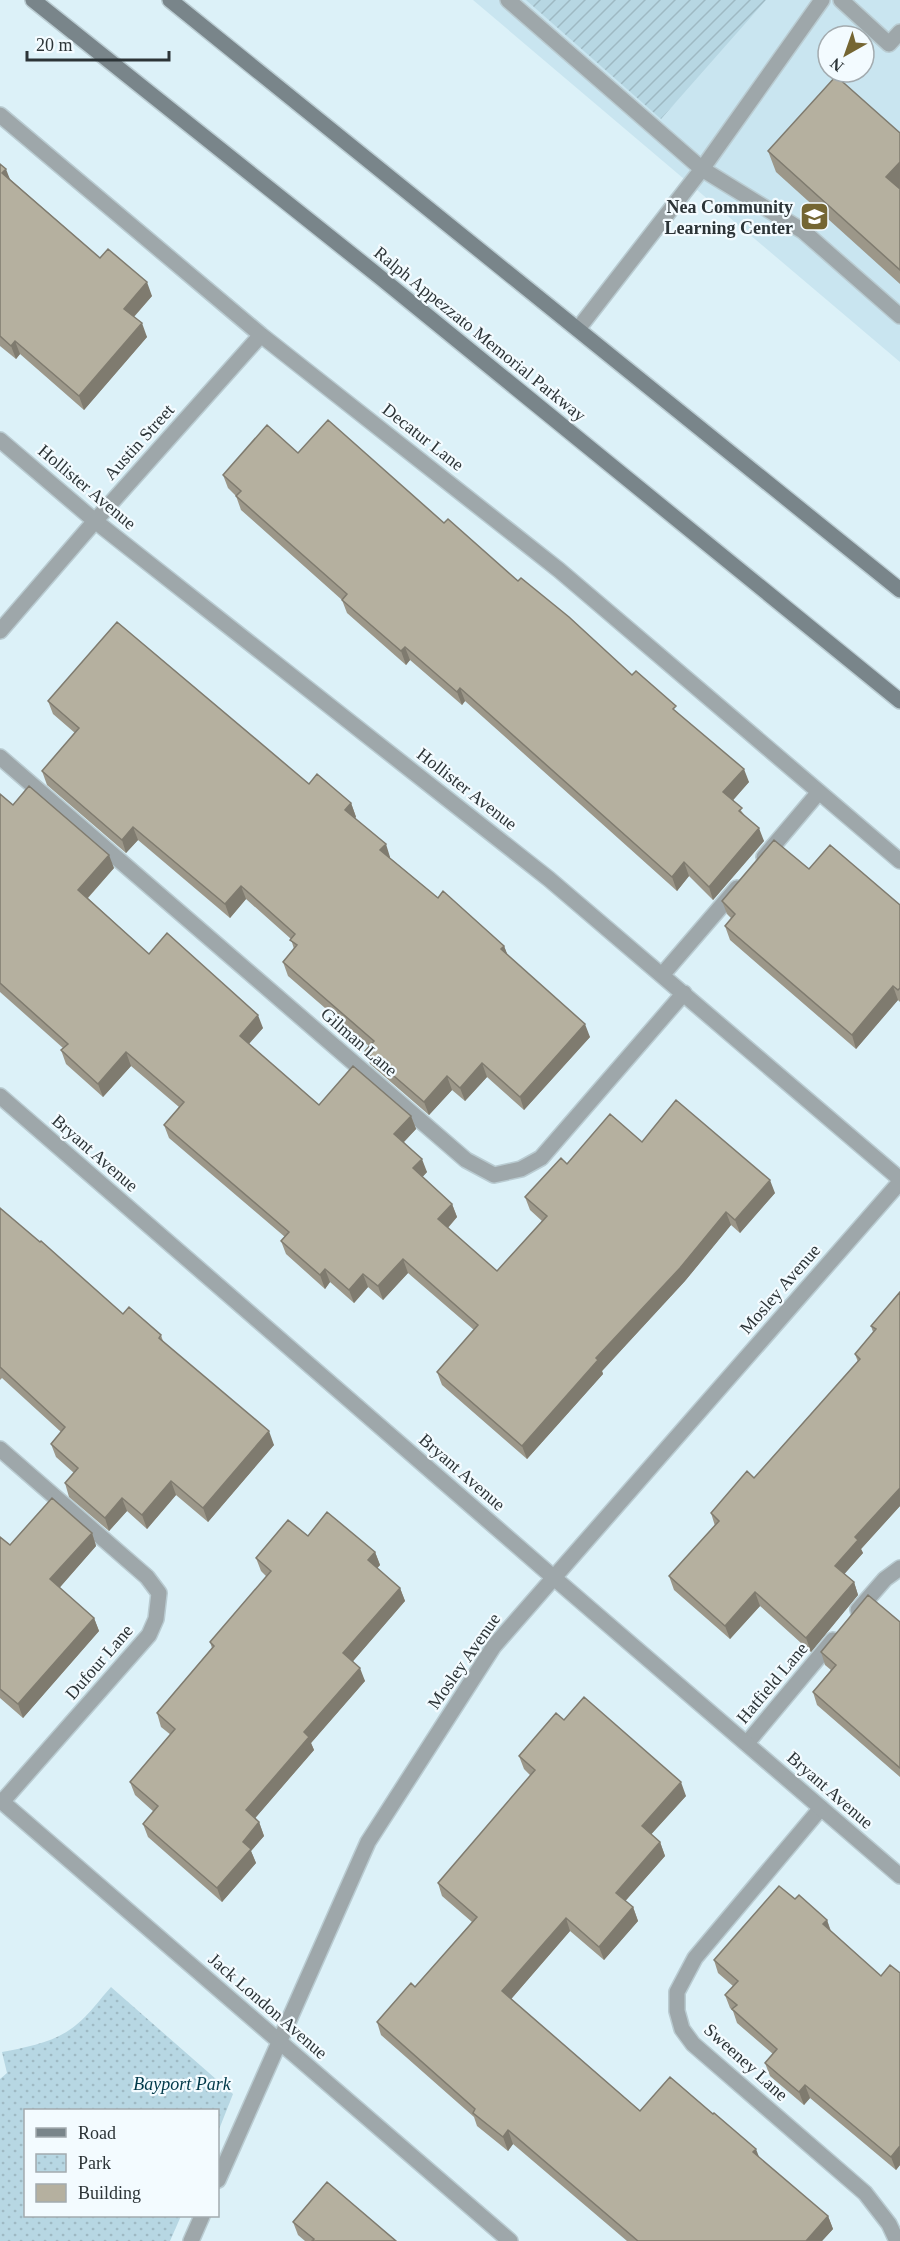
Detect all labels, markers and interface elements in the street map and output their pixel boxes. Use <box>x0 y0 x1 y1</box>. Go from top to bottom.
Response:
scale bar <box>27 24 170 62</box>
north arrow <box>816 24 876 84</box>
text: 20 m <box>36 35 73 55</box>
text: N <box>826 55 847 75</box>
place label: Nea Community Learning Center <box>665 197 793 238</box>
school or university icon: Nea Community Learning Center <box>798 201 830 233</box>
street label: Ralph Appezzato Memorial Parkway <box>370 242 590 426</box>
street label: Decatur Lane <box>378 399 468 475</box>
street label: Austin Street <box>100 400 178 484</box>
street label: Hollister Avenue <box>34 440 140 534</box>
street label: Hollister Avenue <box>413 744 521 834</box>
street label: Gilman Lane <box>317 1003 401 1081</box>
street label: Bryant Avenue <box>48 1110 142 1196</box>
street label: Mosley Avenue <box>736 1240 824 1338</box>
street label: Bryant Avenue <box>415 1429 509 1515</box>
street label: Mosley Avenue <box>424 1609 504 1713</box>
street label: Dufour Lane <box>61 1621 137 1703</box>
street label: Hatfield Lane <box>732 1638 812 1728</box>
street label: Bryant Avenue <box>783 1747 877 1833</box>
street label: Jack London Avenue <box>205 1949 331 2063</box>
street label: Sweeney Lane <box>700 2019 792 2105</box>
park label: Bayport Park <box>133 2074 232 2094</box>
legend <box>24 2109 219 2217</box>
text: Road <box>78 2123 116 2143</box>
text: Park <box>78 2153 111 2173</box>
text: Building <box>78 2183 141 2203</box>

